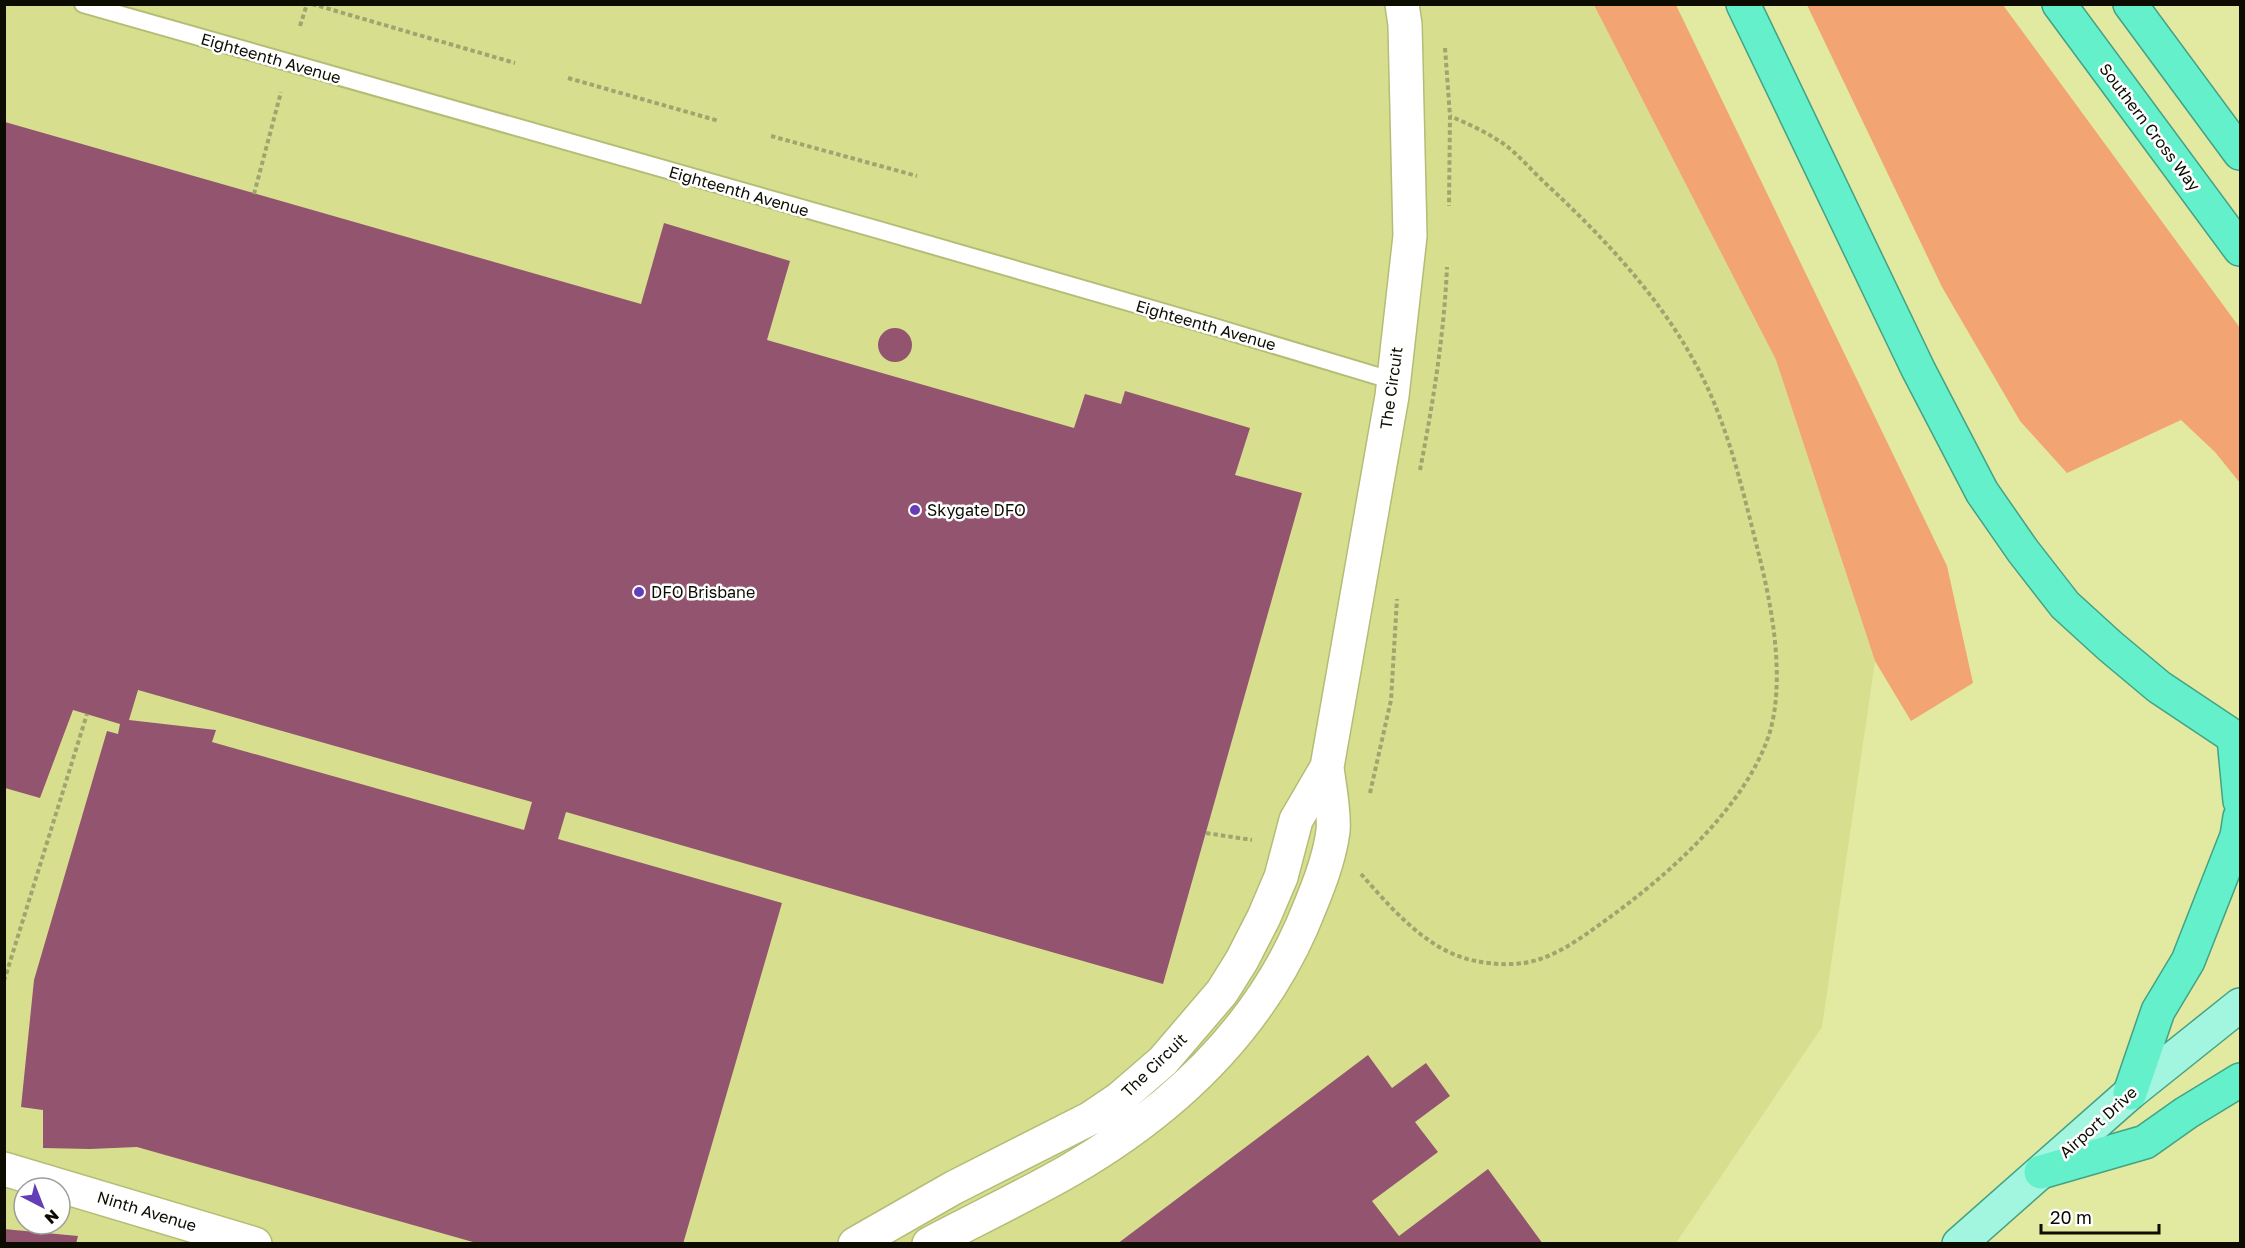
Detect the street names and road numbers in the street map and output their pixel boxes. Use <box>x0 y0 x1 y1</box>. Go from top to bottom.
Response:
street label: Eighteenth Avenue <box>199 28 343 88</box>
street label: Southern Cross Way <box>2095 59 2205 195</box>
street label: Eighteenth Avenue <box>667 161 811 221</box>
street label: Eighteenth Avenue <box>1134 295 1278 355</box>
street label: The Circuit <box>1375 345 1407 431</box>
street label: The Circuit <box>1117 1029 1191 1101</box>
street label: Airport Drive <box>2055 1082 2141 1162</box>
street label: Ninth Avenue <box>95 1186 199 1236</box>

